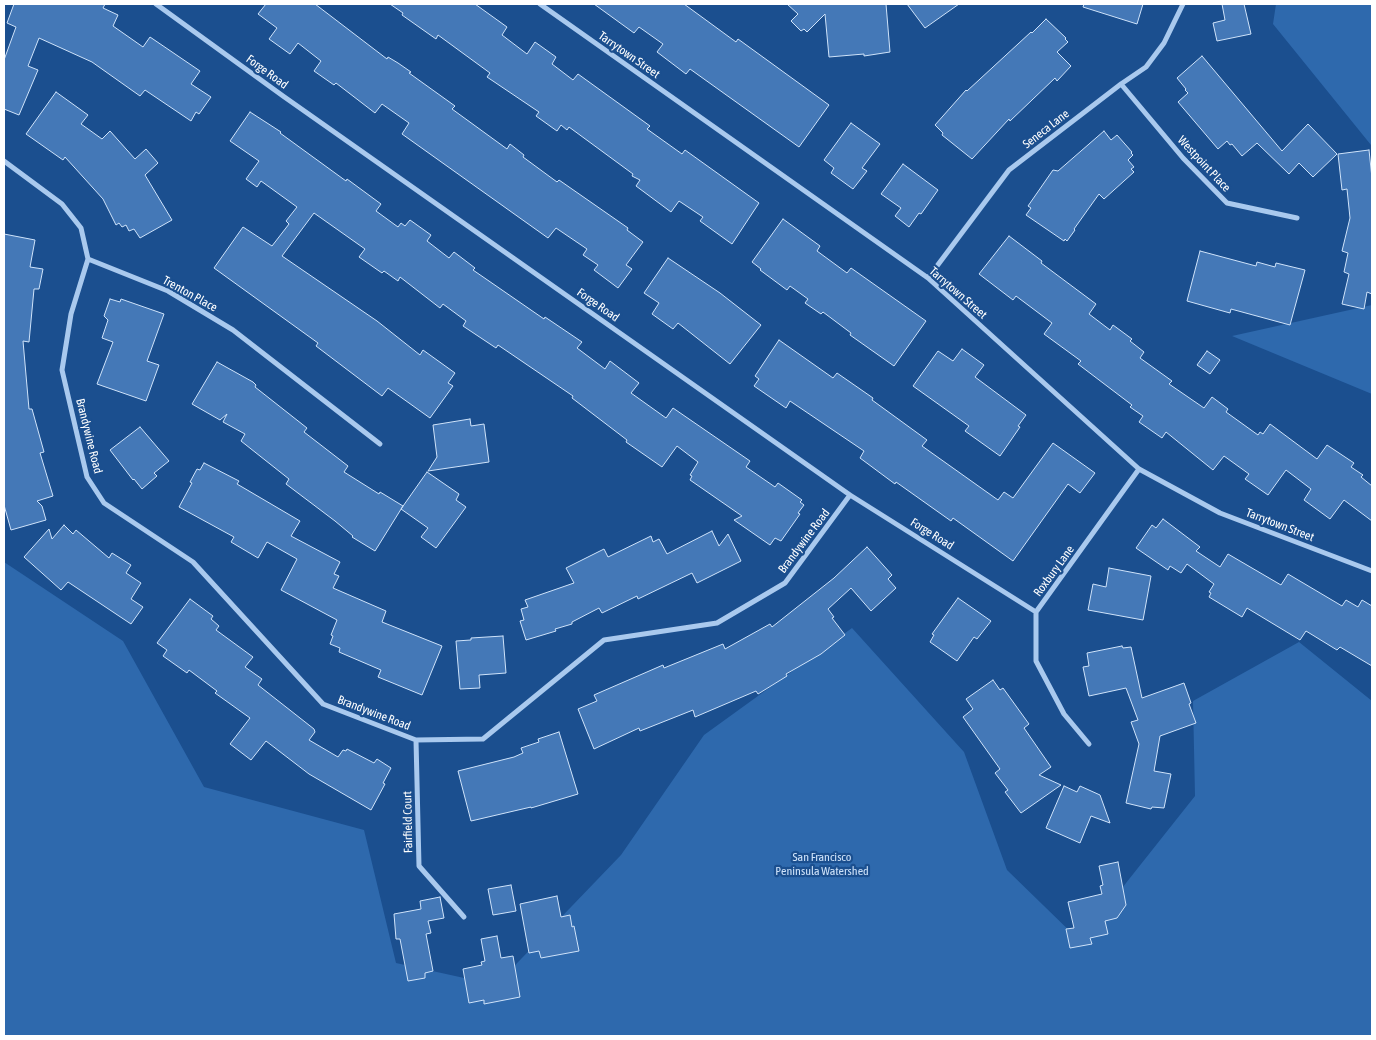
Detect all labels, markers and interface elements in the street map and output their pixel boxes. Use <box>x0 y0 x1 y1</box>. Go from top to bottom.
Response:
street label: Tarrytown Street <box>595 28 663 82</box>
street label: Forge Road <box>243 52 291 92</box>
street label: Seneca Lane <box>1020 106 1072 152</box>
street label: Westpoint Place <box>1175 133 1233 195</box>
street label: Tarrytown Street <box>926 264 990 322</box>
street label: Trenton Place <box>160 273 220 315</box>
street label: Forge Road <box>574 285 622 325</box>
street label: Brandywine Road <box>73 397 105 475</box>
street label: Tarrytown Street <box>1244 505 1316 545</box>
street label: Brandywine Road <box>775 506 833 576</box>
street label: Forge Road <box>908 515 956 553</box>
street label: Roxbury Lane <box>1031 543 1077 599</box>
street label: Brandywine Road <box>336 693 412 733</box>
street label: Fairfield Court <box>400 791 416 853</box>
park label: San Francisco Peninsula Watershed <box>775 850 869 878</box>

